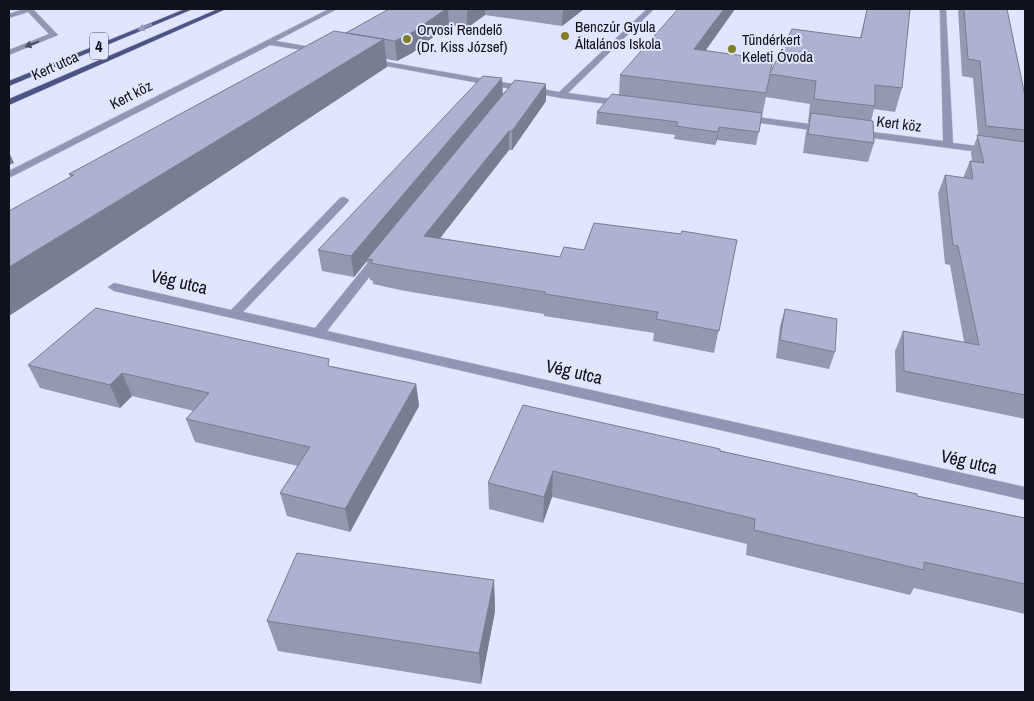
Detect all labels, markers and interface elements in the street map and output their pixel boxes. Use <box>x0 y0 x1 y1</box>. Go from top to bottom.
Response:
place label: Benczúr Gyula Általános Iskola <box>574 16 661 54</box>
place label: Orvosi Rendelő (Dr. Kiss József) <box>417 19 507 57</box>
one-way arrow <box>138 24 152 32</box>
place label: Tündérkert Keleti Óvoda <box>742 29 813 67</box>
marker: Benczúr Gyula Általános Iskola <box>559 30 571 42</box>
road number: 4 <box>90 32 108 59</box>
marker: Orvosi Rendelő (Dr. Kiss József) <box>401 33 413 45</box>
one-way arrow <box>24 40 39 48</box>
marker: Tündérkert Keleti Óvoda <box>726 43 738 55</box>
street label: Kert utca <box>28 46 82 85</box>
street label: Kert köz <box>106 75 156 114</box>
street label: Kert köz <box>875 110 923 137</box>
street label: Vég utca <box>148 263 210 300</box>
street label: Vég utca <box>543 353 605 390</box>
street label: Vég utca <box>938 443 1000 480</box>

